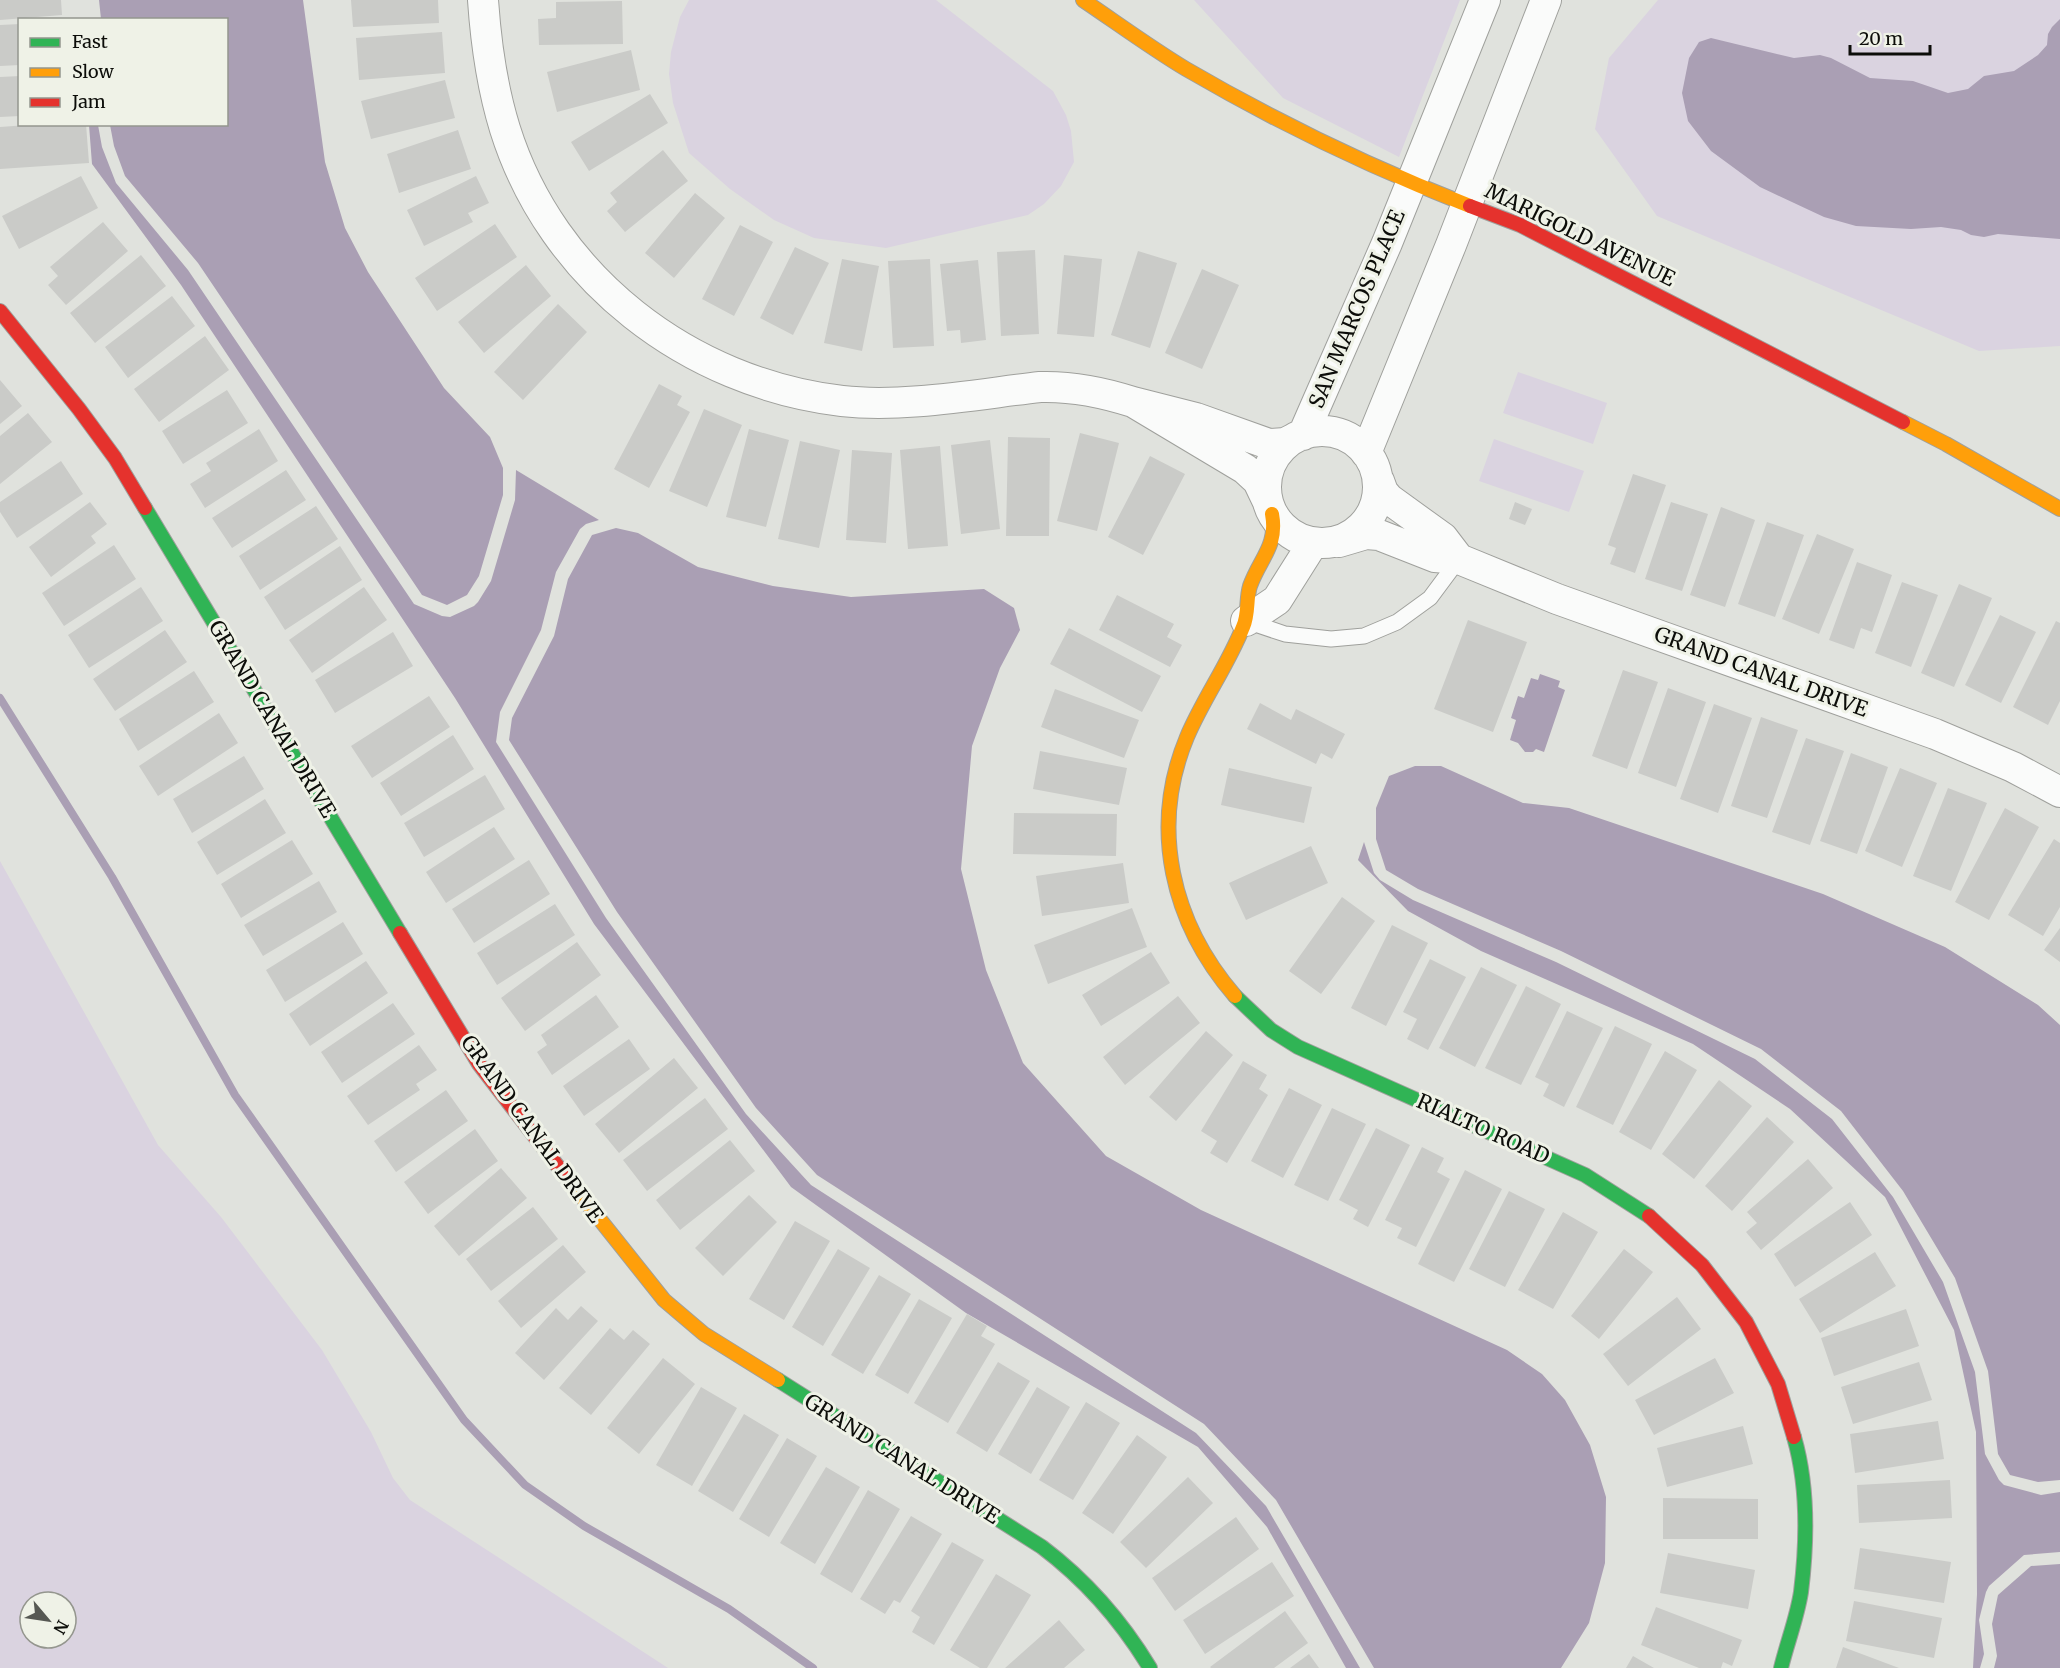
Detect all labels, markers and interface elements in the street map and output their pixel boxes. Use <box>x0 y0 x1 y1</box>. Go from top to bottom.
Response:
legend <box>18 18 228 126</box>
scale bar <box>1850 18 1930 56</box>
text: 20 m <box>1859 27 1903 50</box>
text: Fast <box>72 30 108 53</box>
text: Slow <box>72 60 115 83</box>
text: Jam <box>71 90 106 113</box>
street label: MARIGOLD AVENUE <box>1481 177 1680 293</box>
street label: SAN MARCOS PLACE <box>1302 205 1411 412</box>
street label: GRAND CANAL DRIVE <box>203 615 342 823</box>
street label: GRAND CANAL DRIVE <box>1651 620 1872 723</box>
street label: GRAND CANAL DRIVE <box>455 1030 610 1228</box>
street label: RIALTO ROAD <box>1413 1087 1554 1170</box>
street label: GRAND CANAL DRIVE <box>799 1387 1006 1530</box>
north arrow <box>18 1590 78 1650</box>
text: N <box>49 1617 73 1638</box>

